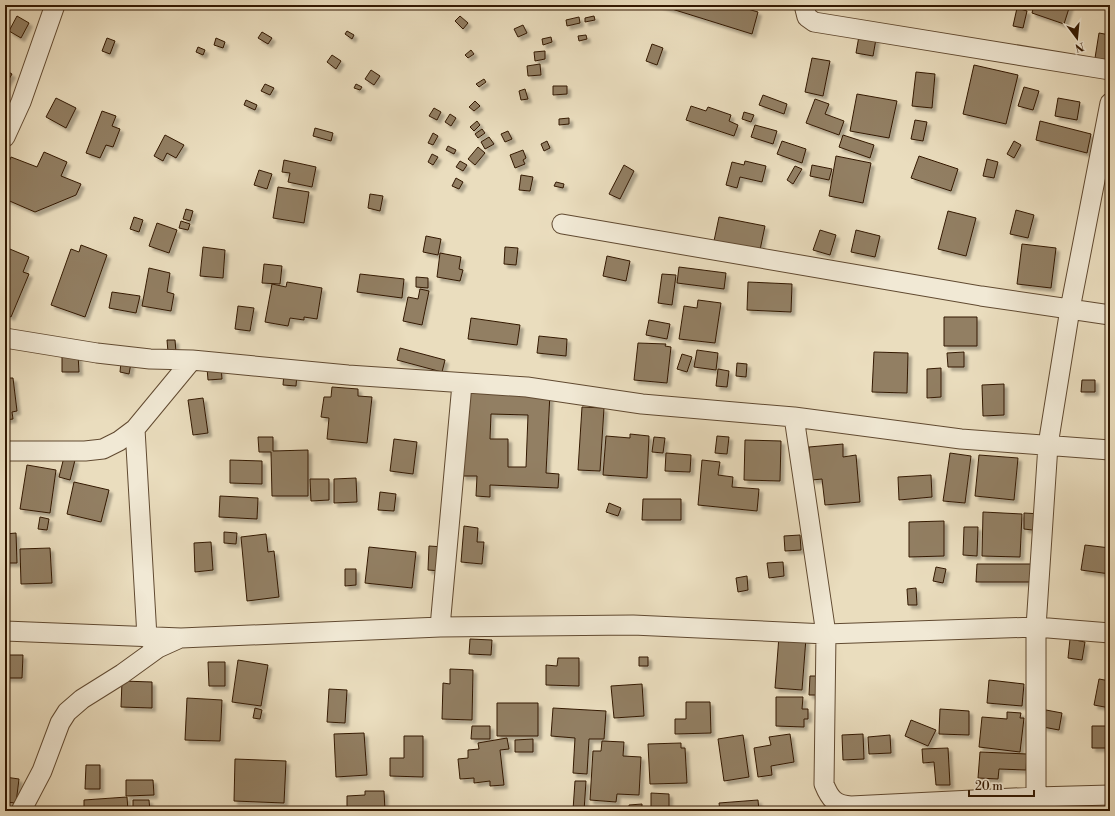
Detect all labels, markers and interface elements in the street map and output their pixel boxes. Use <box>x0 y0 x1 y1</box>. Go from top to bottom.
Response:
north arrow <box>1057 18 1097 58</box>
text: N <box>1073 39 1086 55</box>
scale bar <box>969 772 1034 798</box>
text: 20 m <box>975 779 1003 794</box>

